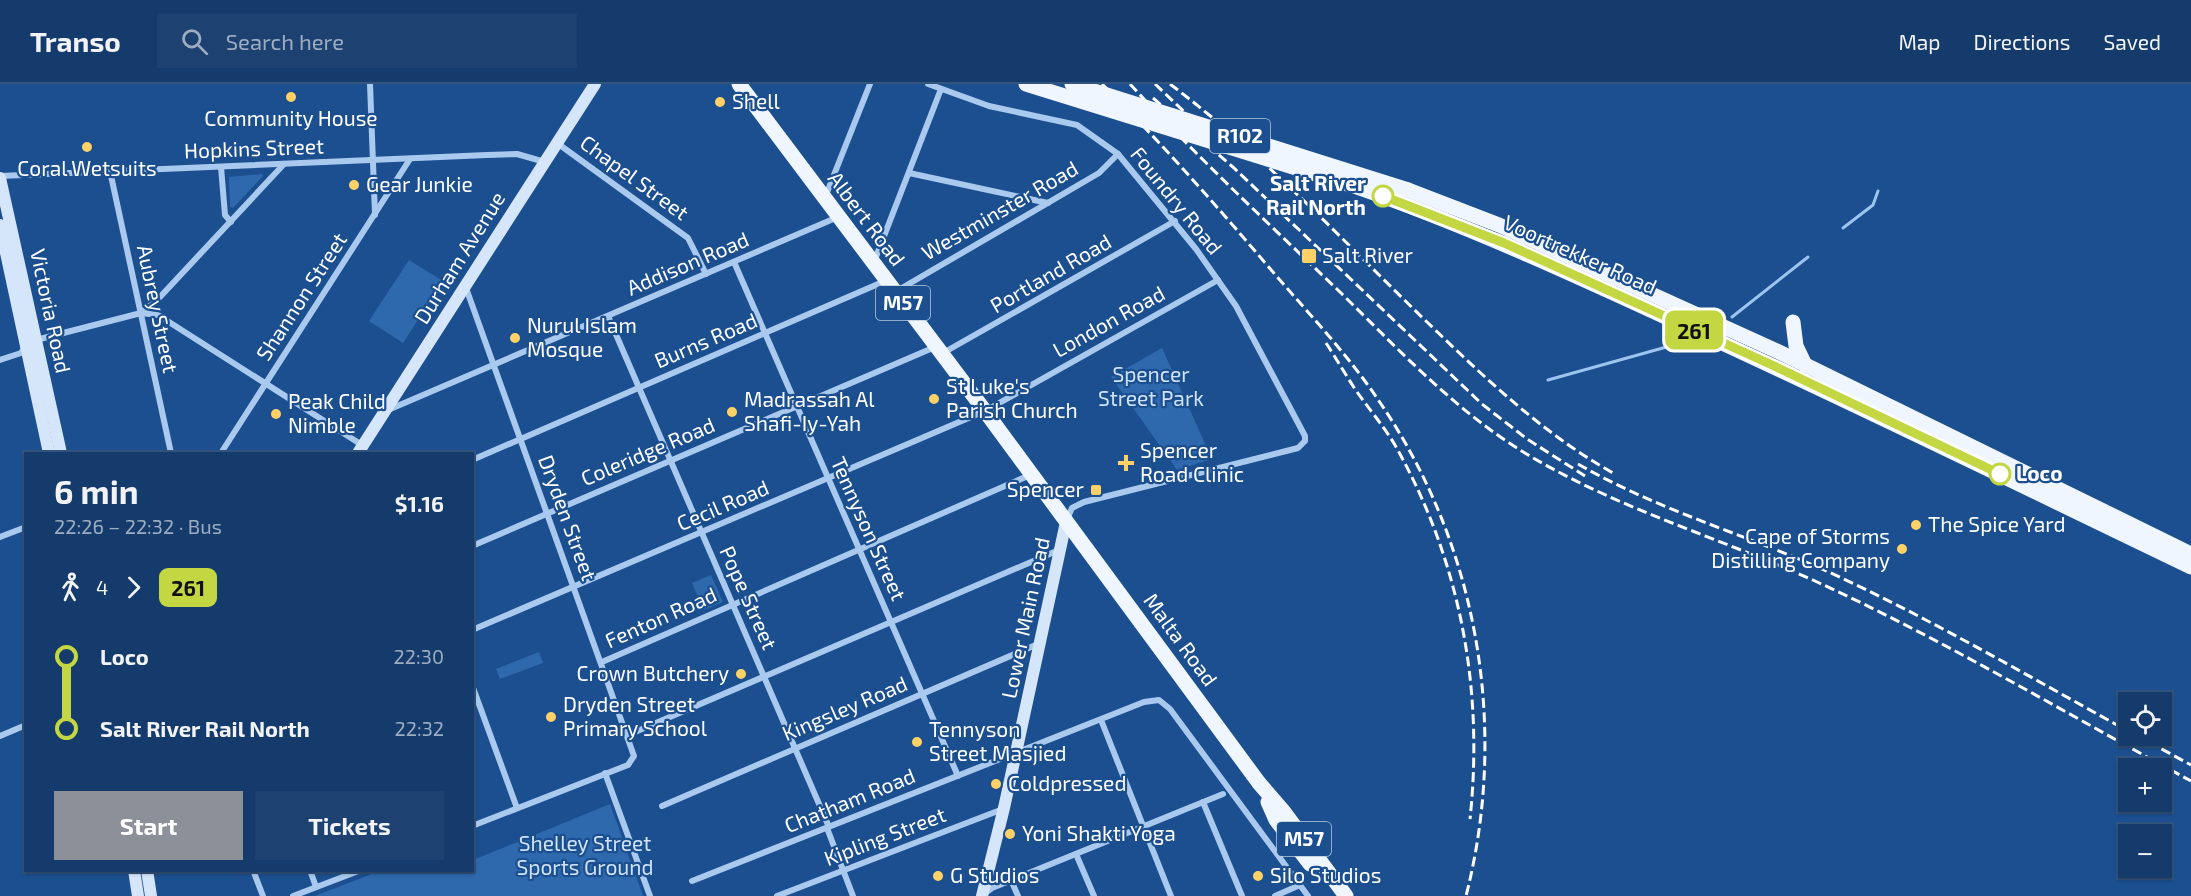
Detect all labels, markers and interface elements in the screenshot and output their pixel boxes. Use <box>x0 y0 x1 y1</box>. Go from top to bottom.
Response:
search box <box>157 14 577 68</box>
text: Transo <box>30 24 121 58</box>
icon: search <box>178 25 211 58</box>
text: Search here <box>226 28 344 54</box>
text: Map <box>1898 29 1941 54</box>
text: Directions <box>1974 29 2070 54</box>
text: Saved <box>2103 29 2161 54</box>
place label: Shell <box>732 88 780 113</box>
marker: Community House <box>284 90 298 104</box>
marker: Shell <box>713 95 727 109</box>
place label: Community House <box>204 105 378 130</box>
road number: R102 <box>1210 119 1270 153</box>
street label: Chapel Street <box>576 129 694 224</box>
street label: Hopkins Street <box>184 133 324 162</box>
marker: Coral Wetsuits <box>80 140 94 154</box>
street label: Foundry Road <box>1126 141 1228 259</box>
place label: Coral Wetsuits <box>17 155 157 180</box>
street label: Westminster Road <box>917 155 1082 265</box>
street label: Albert Road <box>824 166 911 270</box>
place label: Salt River Rail North <box>1266 170 1366 219</box>
place label: Gear Junkie <box>366 171 473 196</box>
marker: Gear Junkie <box>347 178 361 192</box>
marker: Salt River Rail North <box>1372 185 1394 207</box>
street label: Durham Avenue <box>408 187 509 328</box>
street label: Voortrekker Road <box>1500 209 1661 299</box>
street label: Addison Road <box>623 226 752 300</box>
street label: Shannon Street <box>250 228 351 365</box>
street label: Portland Road <box>985 228 1115 317</box>
street label: Aubrey Street <box>133 242 184 375</box>
place label: Salt River <box>1322 242 1414 267</box>
street label: Victoria Road <box>26 246 77 375</box>
marker: Salt River <box>1300 247 1318 265</box>
street label: London Road <box>1048 280 1169 362</box>
road number: M57 <box>876 286 930 320</box>
street label: Burns Road <box>650 307 761 372</box>
line badge: 261 <box>1660 310 1728 350</box>
place label: Nurul Islam Mosque <box>527 312 637 361</box>
text: 261 <box>1677 318 1711 343</box>
marker: Nurul Islam Mosque <box>508 331 522 345</box>
park label: Spencer Street Park <box>1098 361 1204 410</box>
place label: St Luke's Parish Church <box>946 373 1078 422</box>
place label: Madrassah Al Shafi-Iy-Yah <box>744 386 875 435</box>
place label: Peak Child Nimble <box>288 388 386 437</box>
marker: St Luke's Parish Church <box>927 392 941 406</box>
marker: Madrassah Al Shafi-Iy-Yah <box>725 405 739 419</box>
marker: Peak Child Nimble <box>269 407 283 421</box>
street label: Coleridge Road <box>577 411 718 490</box>
place label: Spencer Road Clinic <box>1140 437 1244 486</box>
street label: Dryden Street <box>534 451 603 584</box>
street label: Tennyson Street <box>827 453 912 604</box>
marker: Spencer Road Clinic <box>1117 454 1135 472</box>
place label: Loco <box>2016 460 2063 485</box>
marker: Loco <box>1989 463 2011 485</box>
text: 6 min <box>54 471 139 511</box>
street label: Cecil Road <box>673 474 772 535</box>
place label: Spencer <box>1007 476 1085 501</box>
marker: Spencer <box>1089 483 1103 497</box>
text: $1.16 <box>395 490 444 516</box>
place label: The Spice Yard <box>1928 511 2066 536</box>
text: 22:26 – 22:32 · Bus <box>54 514 222 538</box>
marker: The Spice Yard <box>1909 518 1923 532</box>
place label: Cape of Storms Distilling Company <box>1711 523 1890 572</box>
street label: Lower Main Road <box>995 535 1054 701</box>
street label: Pope Street <box>715 542 783 653</box>
marker: Cape of Storms Distilling Company <box>1895 542 1909 556</box>
icon: walk <box>54 571 87 604</box>
icon: forward <box>117 571 150 604</box>
text: 4 <box>96 575 108 599</box>
text: 261 <box>171 575 205 600</box>
street label: Fenton Road <box>601 581 720 652</box>
street label: Malta Road <box>1139 588 1223 690</box>
text: Loco <box>100 643 149 669</box>
text: 22:30 <box>394 644 444 668</box>
place label: Crown Butchery <box>577 660 729 685</box>
marker: Crown Butchery <box>734 667 748 681</box>
street label: Kingsley Road <box>778 670 911 745</box>
place label: Dryden Street Primary School <box>563 691 708 740</box>
map controls <box>2118 692 2172 878</box>
button: locate <box>2118 692 2172 746</box>
marker: Dryden Street Primary School <box>544 710 558 724</box>
text: Salt River Rail North <box>100 715 310 741</box>
text: 22:32 <box>394 716 444 740</box>
place label: Tennyson Street Masjied <box>929 716 1066 766</box>
marker: Tennyson Street Masjied <box>910 735 924 749</box>
button: + <box>2118 758 2172 812</box>
street label: Chatham Road <box>780 762 919 837</box>
place label: Coldpressed <box>1008 770 1126 795</box>
marker: Coldpressed <box>989 777 1003 791</box>
button: Start <box>54 791 243 860</box>
button: Tickets <box>255 791 444 860</box>
street label: Kipling Street <box>820 801 949 870</box>
place label: Yoni Shakti Yoga <box>1022 820 1176 845</box>
road number: M57 <box>1277 822 1331 856</box>
button: − <box>2118 824 2172 878</box>
marker: Yoni Shakti Yoga <box>1003 827 1017 841</box>
park label: Shelley Street Sports Ground <box>516 830 654 879</box>
place label: G Studios <box>950 862 1039 887</box>
place label: Silo Studios <box>1270 862 1381 887</box>
marker: G Studios <box>931 869 945 883</box>
marker: Silo Studios <box>1251 869 1265 883</box>

